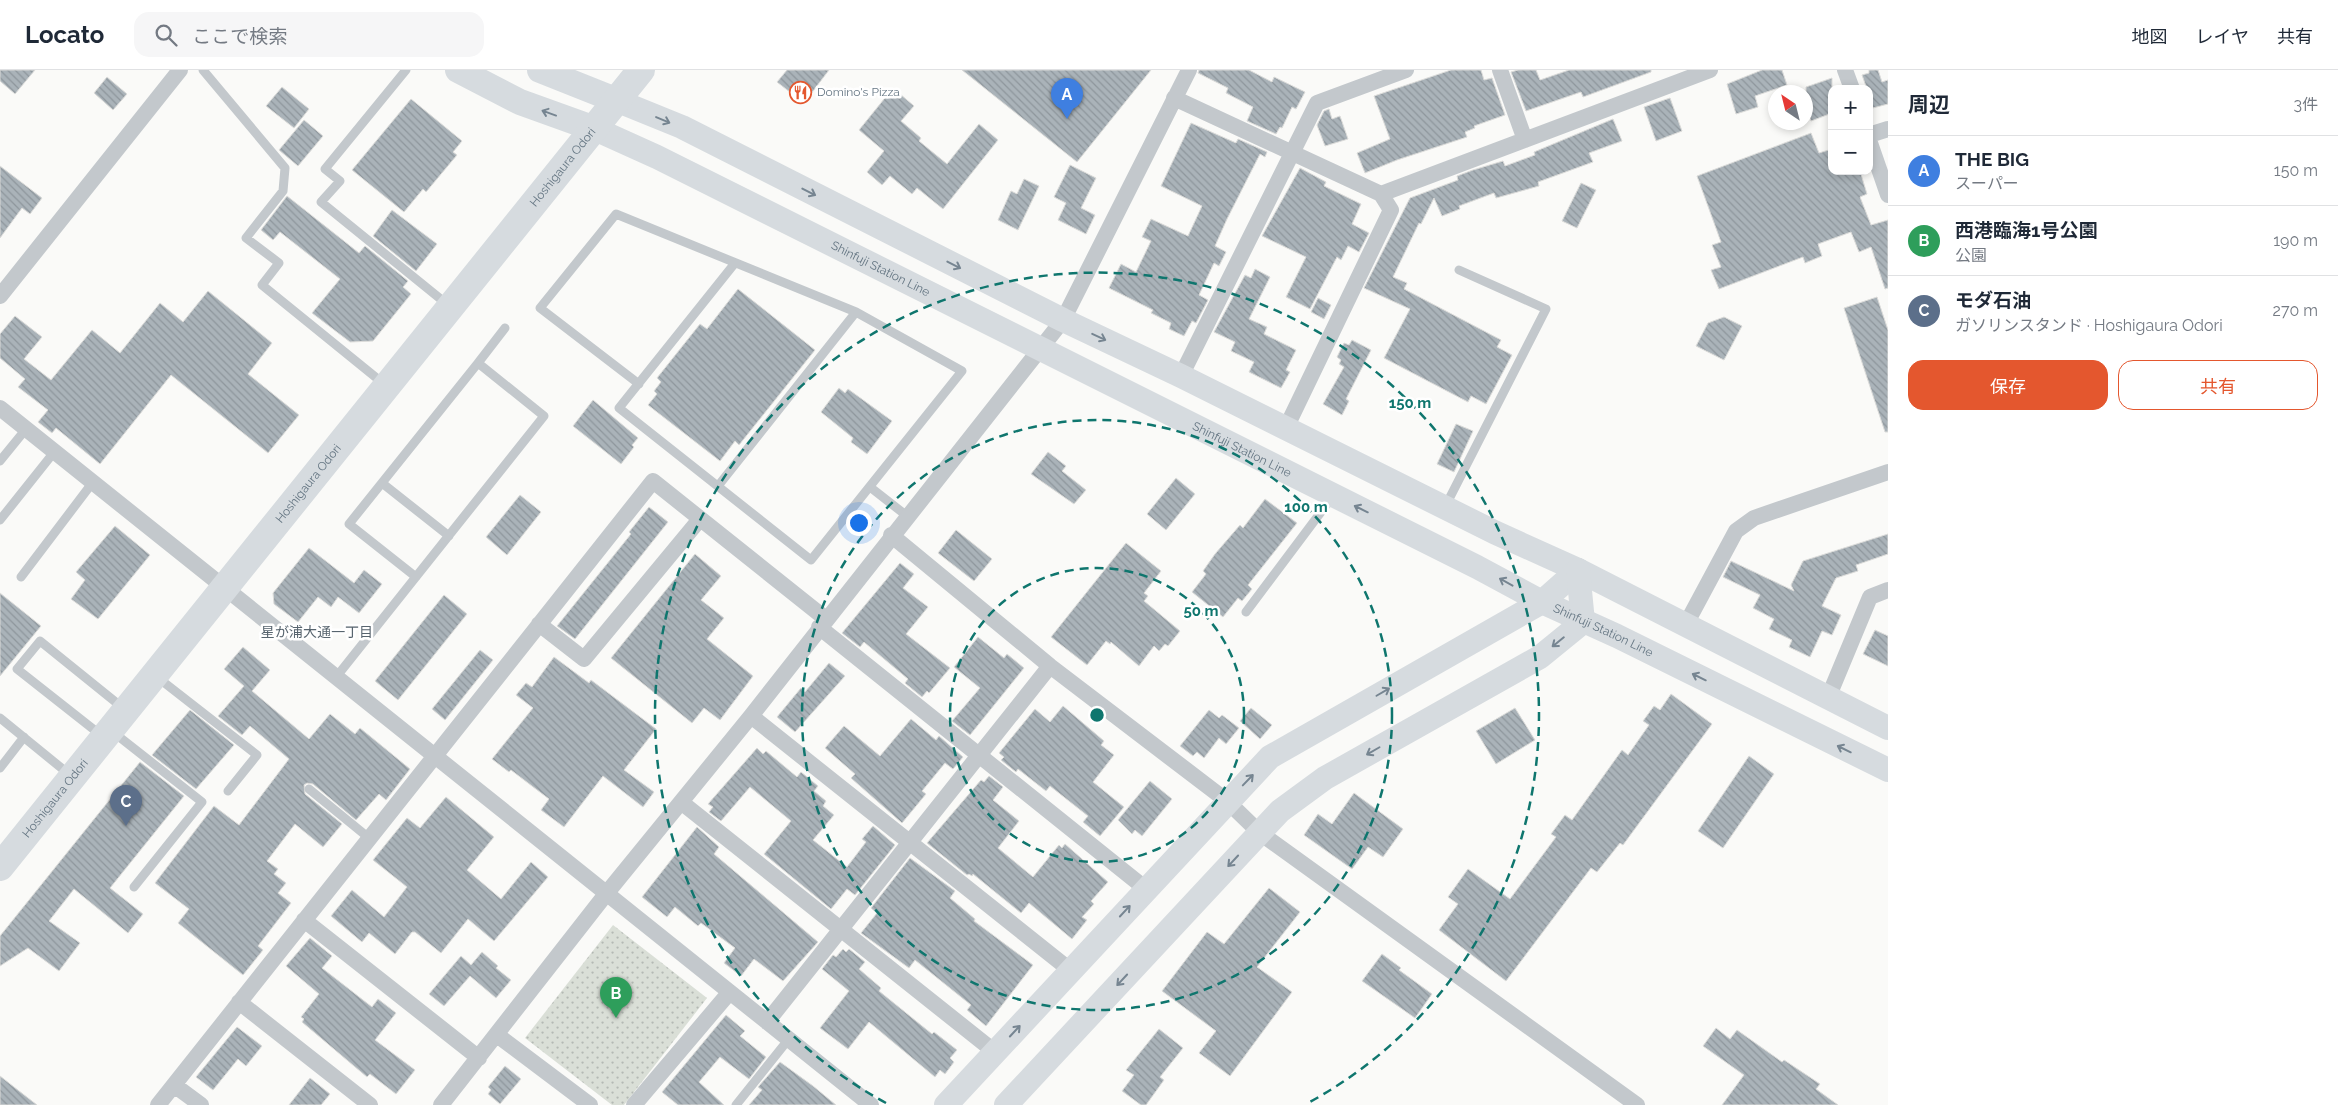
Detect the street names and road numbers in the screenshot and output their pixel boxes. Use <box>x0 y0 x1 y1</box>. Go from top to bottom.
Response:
street label: Hoshigaura Odori <box>527 125 599 209</box>
street label: Shinfuji Station Line <box>829 238 932 299</box>
street label: Shinfuji Station Line <box>1190 419 1294 480</box>
street label: Hoshigaura Odori <box>273 442 344 526</box>
street label: Shinfuji Station Line <box>1551 601 1655 660</box>
street label: Hoshigaura Odori <box>19 756 91 840</box>

